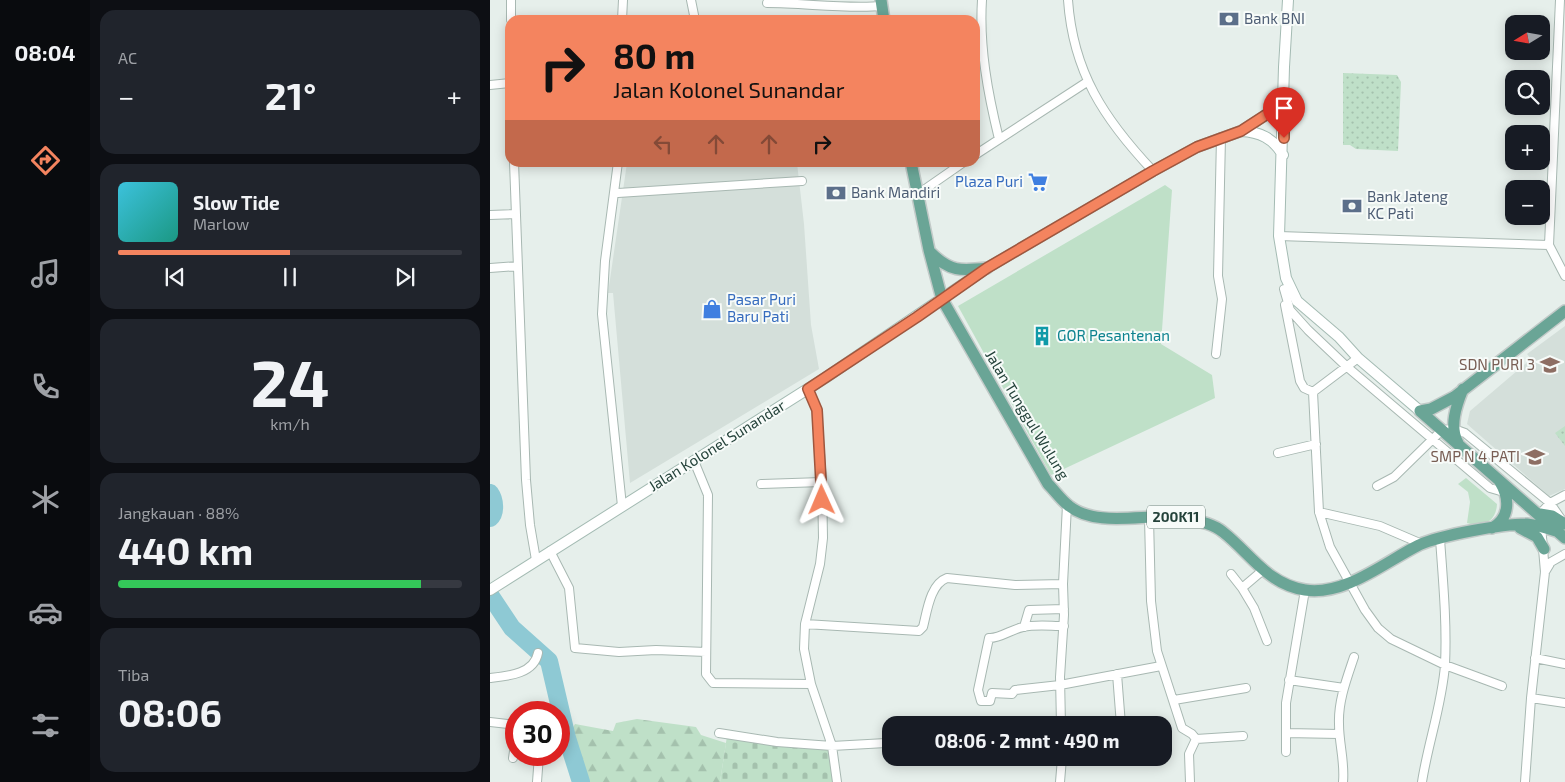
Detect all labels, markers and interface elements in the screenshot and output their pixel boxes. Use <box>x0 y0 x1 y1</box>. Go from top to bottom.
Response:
bank icon: Bank BNI <box>1218 8 1240 30</box>
place label: Bank BNI <box>1244 9 1305 27</box>
north arrow <box>1505 15 1550 60</box>
map controls <box>1505 15 1550 225</box>
text: 80 m <box>613 34 695 76</box>
icon: right <box>530 35 595 100</box>
text: 08:04 <box>14 39 76 65</box>
text: AC <box>118 48 137 67</box>
button: search <box>1505 70 1550 115</box>
text: 21° <box>265 72 316 118</box>
text: Jalan Kolonel Sunandar <box>613 76 845 102</box>
text: − <box>118 79 134 113</box>
text: + <box>447 79 462 113</box>
pin <box>1263 87 1305 138</box>
icon: arrive <box>1270 94 1298 122</box>
button: + <box>1505 125 1550 170</box>
icon: left <box>649 130 677 158</box>
icon: ahead <box>702 130 730 158</box>
icon: ahead <box>755 130 783 158</box>
icon: right <box>808 130 836 158</box>
icon: directions <box>28 143 63 178</box>
supermarket icon: Plaza Puri <box>1027 171 1049 193</box>
place label: Plaza Puri <box>955 172 1023 190</box>
button: − <box>1505 180 1550 225</box>
bank icon: Bank Mandiri <box>825 182 847 204</box>
place label: Bank Mandiri <box>851 183 940 201</box>
place label: Bank Jateng KC Pati <box>1367 187 1449 222</box>
text: Slow Tide <box>193 191 280 214</box>
bank icon: Bank Jateng KC Pati <box>1341 195 1363 217</box>
text: Marlow <box>193 214 249 233</box>
icon: music <box>28 256 63 291</box>
icon: previous <box>161 263 189 291</box>
icon: pause <box>276 263 304 291</box>
icon: next <box>391 263 419 291</box>
place label: Pasar Puri Baru Pati <box>727 290 796 325</box>
shop icon: Pasar Puri Baru Pati <box>701 298 723 320</box>
building icon: GOR Pesantenan <box>1031 325 1053 347</box>
place label: GOR Pesantenan <box>1057 326 1170 344</box>
text: 24 <box>250 342 330 420</box>
street label: Jalan Tunggul Wulung <box>982 347 1074 483</box>
school or university icon: SDN PURI 3 <box>1539 354 1561 376</box>
place label: SDN PURI 3 <box>1459 355 1535 373</box>
icon: phone <box>28 369 63 404</box>
street label: Jalan Kolonel Sunandar <box>645 396 788 495</box>
text: km/h <box>270 414 310 433</box>
school or university icon: SMP N 4 PATI <box>1524 446 1546 468</box>
place label: SMP N 4 PATI <box>1431 447 1520 465</box>
position arrow <box>795 473 847 525</box>
icon: climate <box>28 482 63 517</box>
text: Jangkauan · 88% <box>118 503 239 522</box>
road number: 200K11 <box>1147 506 1205 528</box>
text: 440 km <box>118 527 253 573</box>
icon: car <box>28 595 63 630</box>
text: Tiba <box>118 665 149 684</box>
text: 08:06 <box>118 689 222 735</box>
speed limit sign: 30 <box>505 701 570 766</box>
icon: filters <box>28 708 63 743</box>
text: 08:06 · 2 mnt · 490 m <box>934 729 1120 752</box>

